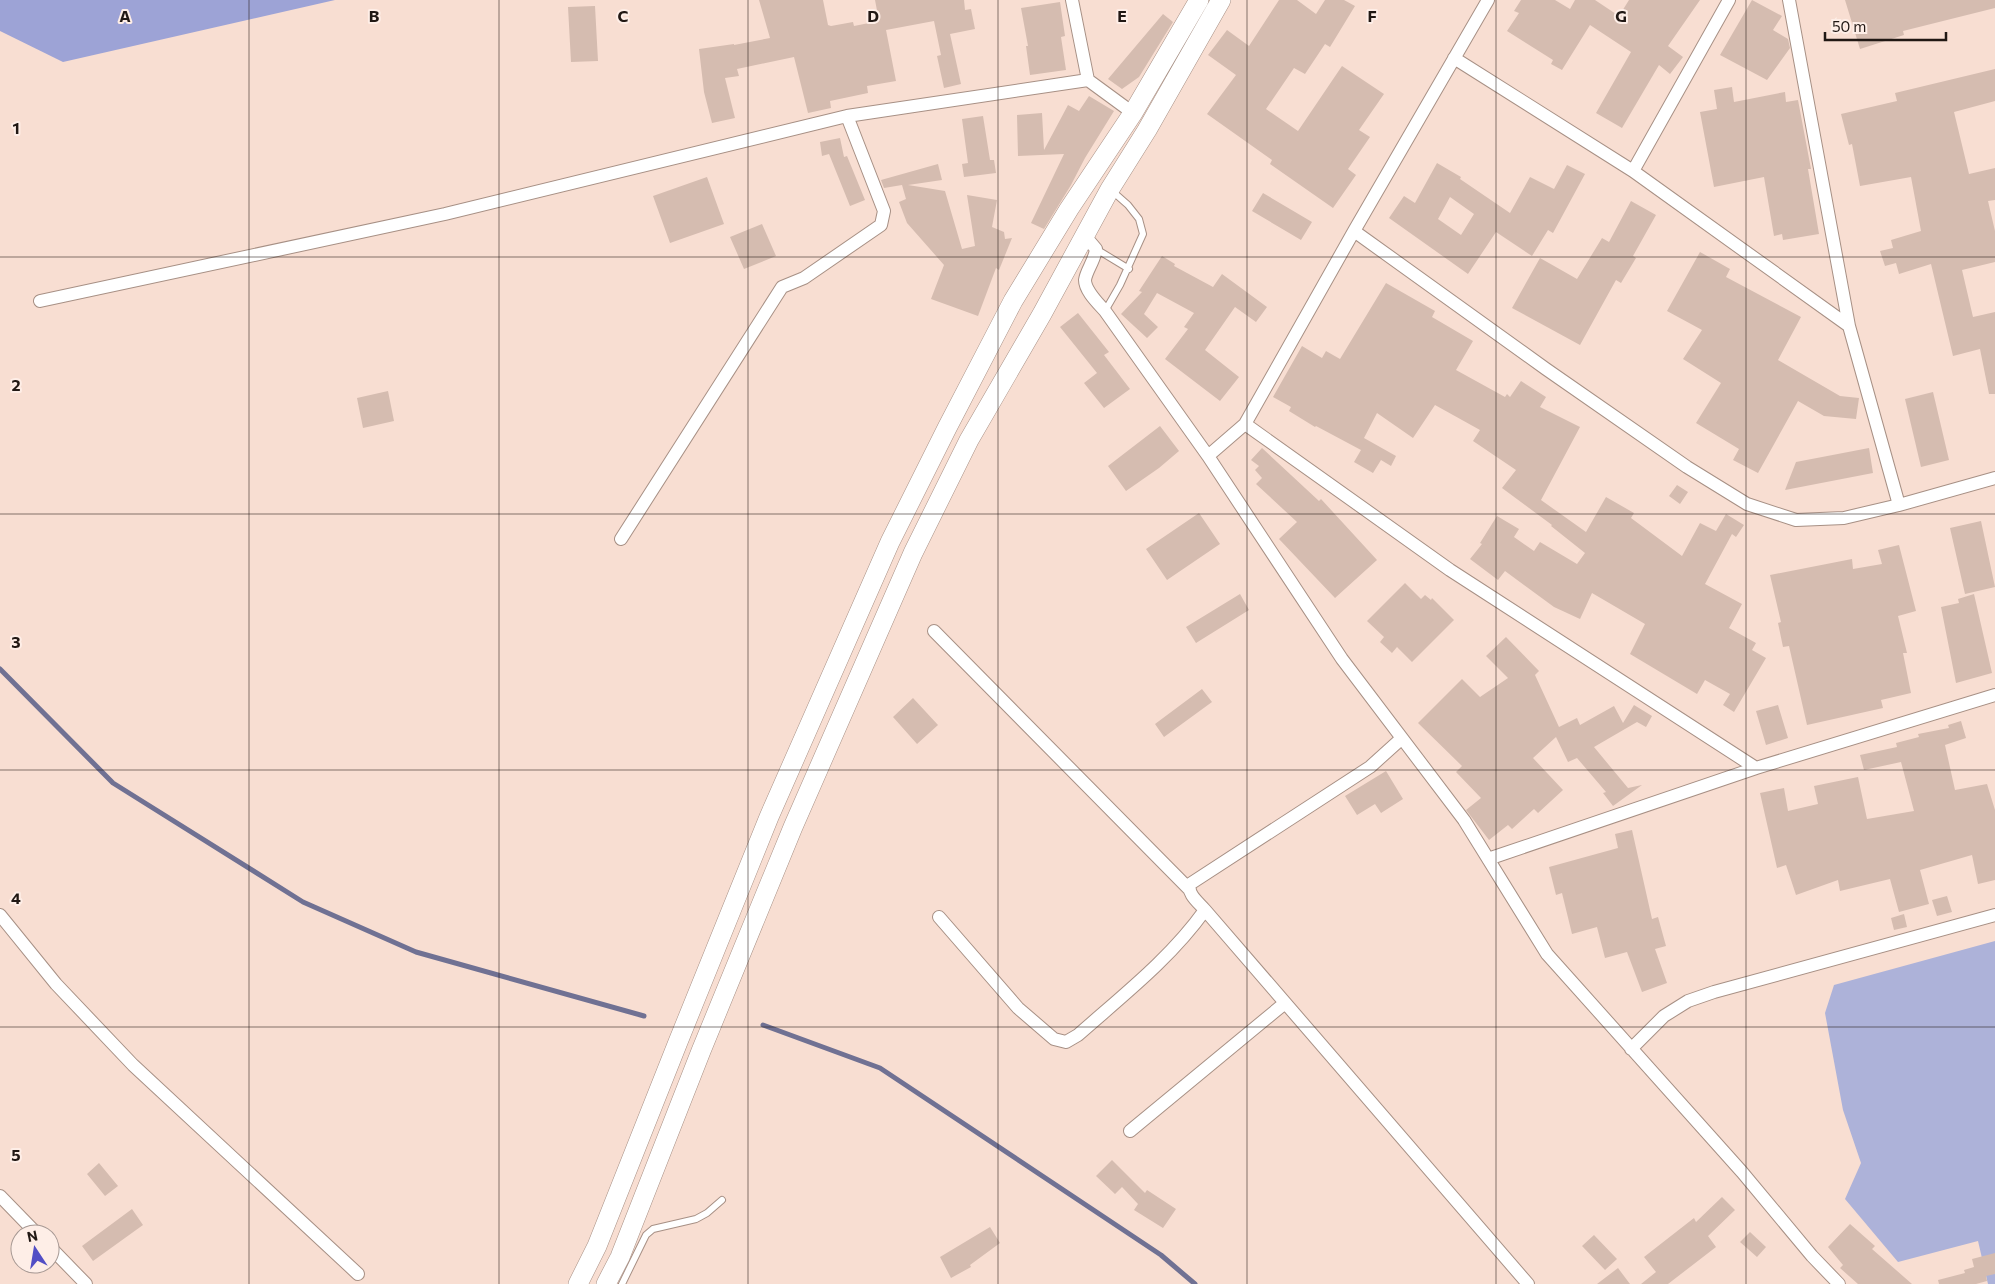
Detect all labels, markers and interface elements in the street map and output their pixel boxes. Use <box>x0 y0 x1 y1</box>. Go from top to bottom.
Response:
text: A <box>119 6 131 25</box>
text: B <box>369 6 380 25</box>
text: C <box>618 6 629 25</box>
text: D <box>867 6 879 25</box>
text: E <box>1117 6 1127 25</box>
text: F <box>1367 6 1377 25</box>
text: G <box>1615 6 1627 25</box>
scale bar <box>1825 10 1946 42</box>
text: 50 m <box>1832 17 1866 35</box>
text: 1 <box>12 118 20 137</box>
text: 2 <box>11 375 21 394</box>
text: 3 <box>11 632 21 651</box>
text: 4 <box>11 888 21 907</box>
text: 5 <box>11 1145 21 1164</box>
north arrow <box>10 1224 60 1274</box>
text: N <box>25 1226 39 1245</box>

